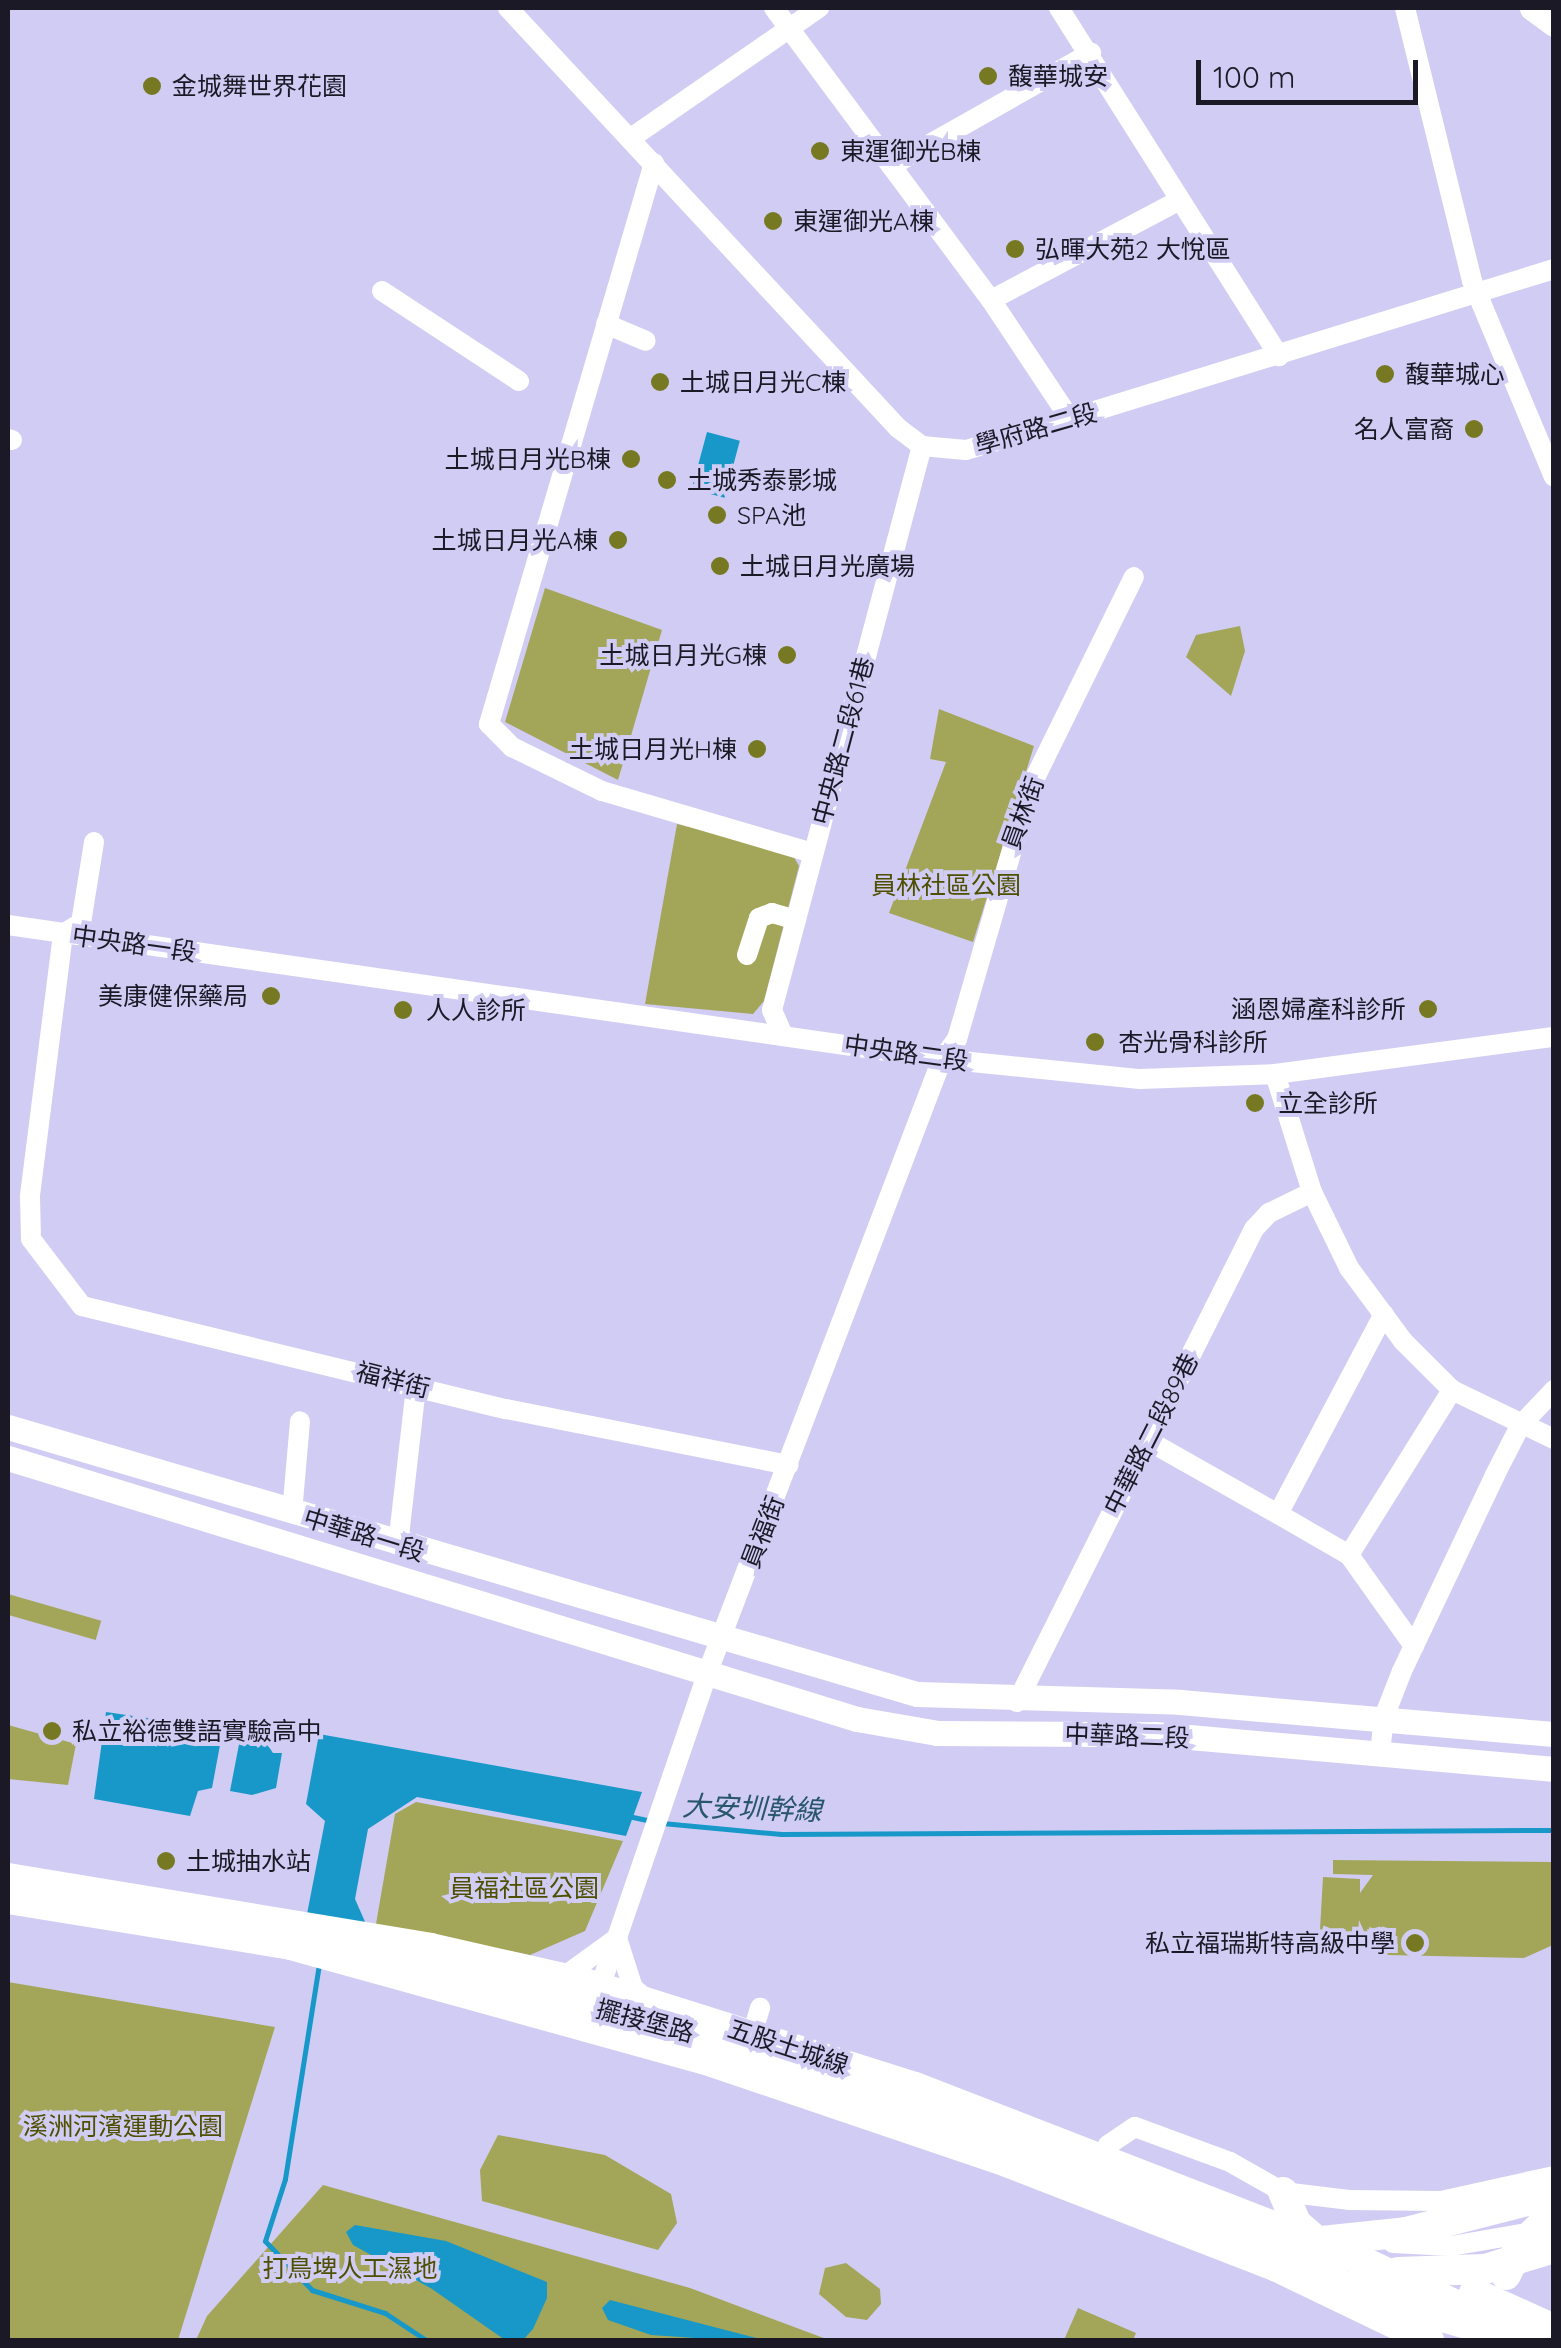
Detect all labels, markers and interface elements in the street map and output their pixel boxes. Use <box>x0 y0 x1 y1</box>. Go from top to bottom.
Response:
scale bar <box>1201 40 1424 102</box>
text: 100 m <box>1213 58 1295 96</box>
place label: 馥華城安 <box>1008 61 1108 91</box>
marker: 馥華城安 <box>977 65 999 87</box>
place label: 金城舞世界花園 <box>172 71 347 101</box>
marker: 金城舞世界花園 <box>141 75 163 97</box>
place label: 東運御光B棟 <box>840 136 981 166</box>
marker: 東運御光B棟 <box>809 140 831 162</box>
place label: 東運御光A棟 <box>793 206 934 236</box>
marker: 東運御光A棟 <box>762 210 784 232</box>
place label: 弘暉大苑2 大悅區 <box>1035 234 1231 264</box>
marker: 弘暉大苑2 大悅區 <box>1004 238 1026 260</box>
place label: 馥華城心 <box>1405 359 1505 389</box>
marker: 馥華城心 <box>1374 363 1396 385</box>
place label: 土城日月光C棟 <box>680 367 846 397</box>
marker: 土城日月光C棟 <box>649 371 671 393</box>
street label: 學府路二段 <box>972 397 1100 461</box>
place label: 名人富裔 <box>1354 414 1454 444</box>
marker: 名人富裔 <box>1463 418 1485 440</box>
place label: 土城日月光B棟 <box>445 444 611 474</box>
marker: 土城日月光B棟 <box>620 448 642 470</box>
place label: 土城秀泰影城 <box>687 465 837 495</box>
marker: 土城秀泰影城 <box>656 469 678 491</box>
place label: SPA池 <box>737 500 806 530</box>
marker: SPA池 <box>706 504 728 526</box>
place label: 土城日月光A棟 <box>432 525 598 555</box>
marker: 土城日月光A棟 <box>607 529 629 551</box>
place label: 土城日月光廣場 <box>740 551 915 581</box>
marker: 土城日月光廣場 <box>709 555 731 577</box>
place label: 土城日月光G棟 <box>600 640 767 670</box>
marker: 土城日月光G棟 <box>776 644 798 666</box>
street label: 中央路二段61巷 <box>806 654 880 828</box>
place label: 土城日月光H棟 <box>569 734 737 764</box>
marker: 土城日月光H棟 <box>746 738 768 760</box>
street label: 員林街 <box>996 773 1050 853</box>
park label: 員林社區公園 <box>871 870 1021 900</box>
street label: 中央路一段 <box>70 920 198 968</box>
place label: 美康健保藥局 <box>98 981 248 1011</box>
marker: 美康健保藥局 <box>258 983 284 1009</box>
place label: 涵恩婦產科診所 <box>1231 994 1406 1024</box>
place label: 人人診所 <box>426 995 526 1025</box>
marker: 涵恩婦產科診所 <box>1415 996 1441 1022</box>
marker: 人人診所 <box>390 997 416 1023</box>
place label: 杏光骨科診所 <box>1118 1027 1268 1057</box>
street label: 中央路二段 <box>842 1029 970 1077</box>
marker: 杏光骨科診所 <box>1082 1029 1108 1055</box>
place label: 立全診所 <box>1278 1088 1378 1118</box>
marker: 立全診所 <box>1242 1090 1268 1116</box>
street label: 中華路二段89巷 <box>1097 1348 1205 1520</box>
street label: 福祥街 <box>353 1356 433 1404</box>
street label: 員福街 <box>736 1492 790 1572</box>
street label: 中華路一段 <box>300 1502 428 1568</box>
place label: 私立裕德雙語實驗高中 <box>72 1716 322 1746</box>
street label: 中華路二段 <box>1064 1719 1190 1753</box>
marker: 私立裕德雙語實驗高中 <box>41 1720 63 1742</box>
water label: 大安圳幹線 <box>681 1789 823 1827</box>
place label: 土城抽水站 <box>186 1846 311 1876</box>
marker: 土城抽水站 <box>155 1850 177 1872</box>
park label: 員福社區公園 <box>449 1873 599 1903</box>
place label: 私立福瑞斯特高級中學 <box>1145 1928 1395 1958</box>
marker: 私立福瑞斯特高級中學 <box>1404 1932 1426 1954</box>
street label: 擺接堡路 <box>593 1994 697 2048</box>
street label: 五股土城線 <box>724 2013 852 2081</box>
park label: 溪洲河濱運動公園 <box>23 2111 223 2141</box>
park label: 打鳥埤人工濕地 <box>263 2253 437 2283</box>

